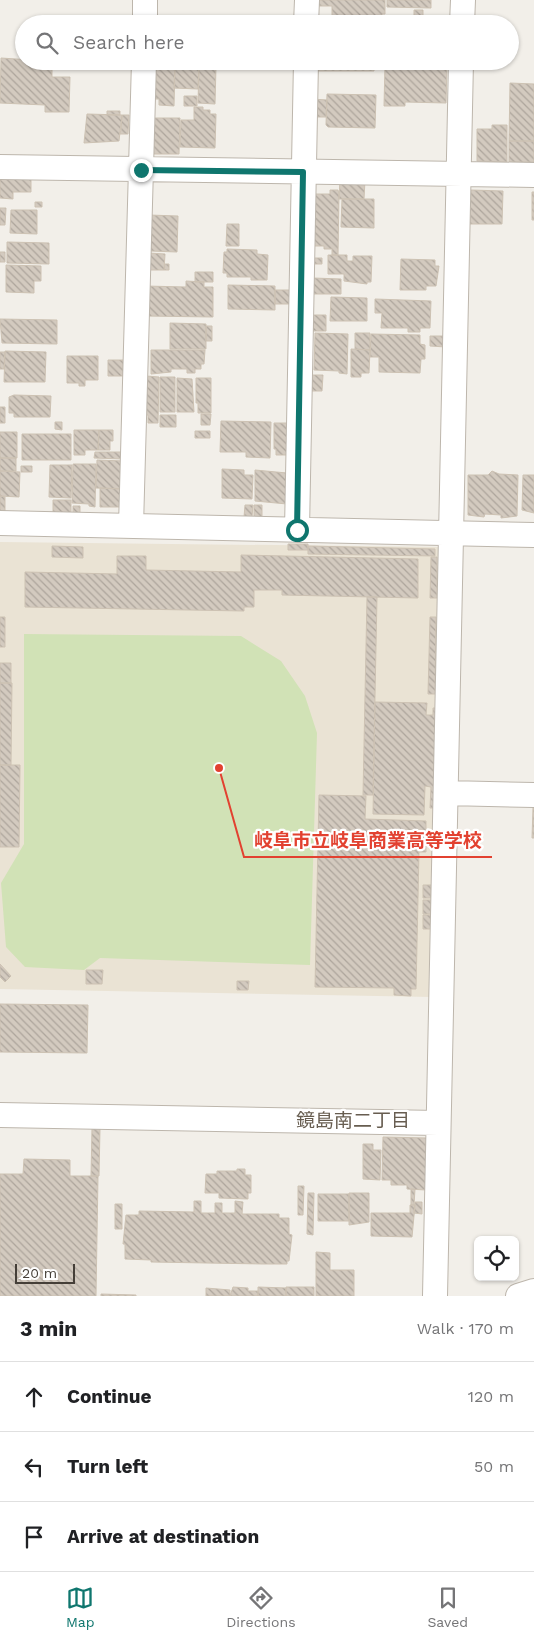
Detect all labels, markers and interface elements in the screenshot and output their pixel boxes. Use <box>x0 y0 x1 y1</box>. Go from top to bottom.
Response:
search box <box>15 15 519 70</box>
icon: search <box>33 29 61 57</box>
text: Search here <box>73 31 184 54</box>
route end <box>130 159 153 182</box>
route start <box>286 519 309 542</box>
callout: 岐阜市立岐阜商業高等学校 <box>244 823 492 857</box>
text: 岐阜市立岐阜商業高等学校 <box>254 829 482 852</box>
district label: 鏡島南二丁目 <box>296 1109 410 1132</box>
map controls <box>474 1236 519 1281</box>
button: locate <box>474 1236 519 1281</box>
scale bar <box>15 1261 75 1284</box>
text: 20 m <box>22 1265 57 1281</box>
text: 3 min <box>20 1316 77 1341</box>
text: Walk · 170 m <box>417 1319 514 1338</box>
icon: ahead <box>20 1383 48 1411</box>
text: Continue <box>67 1385 151 1408</box>
text: 120 m <box>468 1387 514 1406</box>
icon: left <box>20 1453 48 1481</box>
text: Turn left <box>67 1455 148 1478</box>
text: 50 m <box>474 1457 514 1476</box>
icon: arrive <box>20 1523 48 1551</box>
text: Arrive at destination <box>67 1525 259 1548</box>
tab: Map <box>66 1584 95 1630</box>
tab: Directions <box>226 1584 296 1630</box>
tab: Saved <box>427 1584 468 1630</box>

